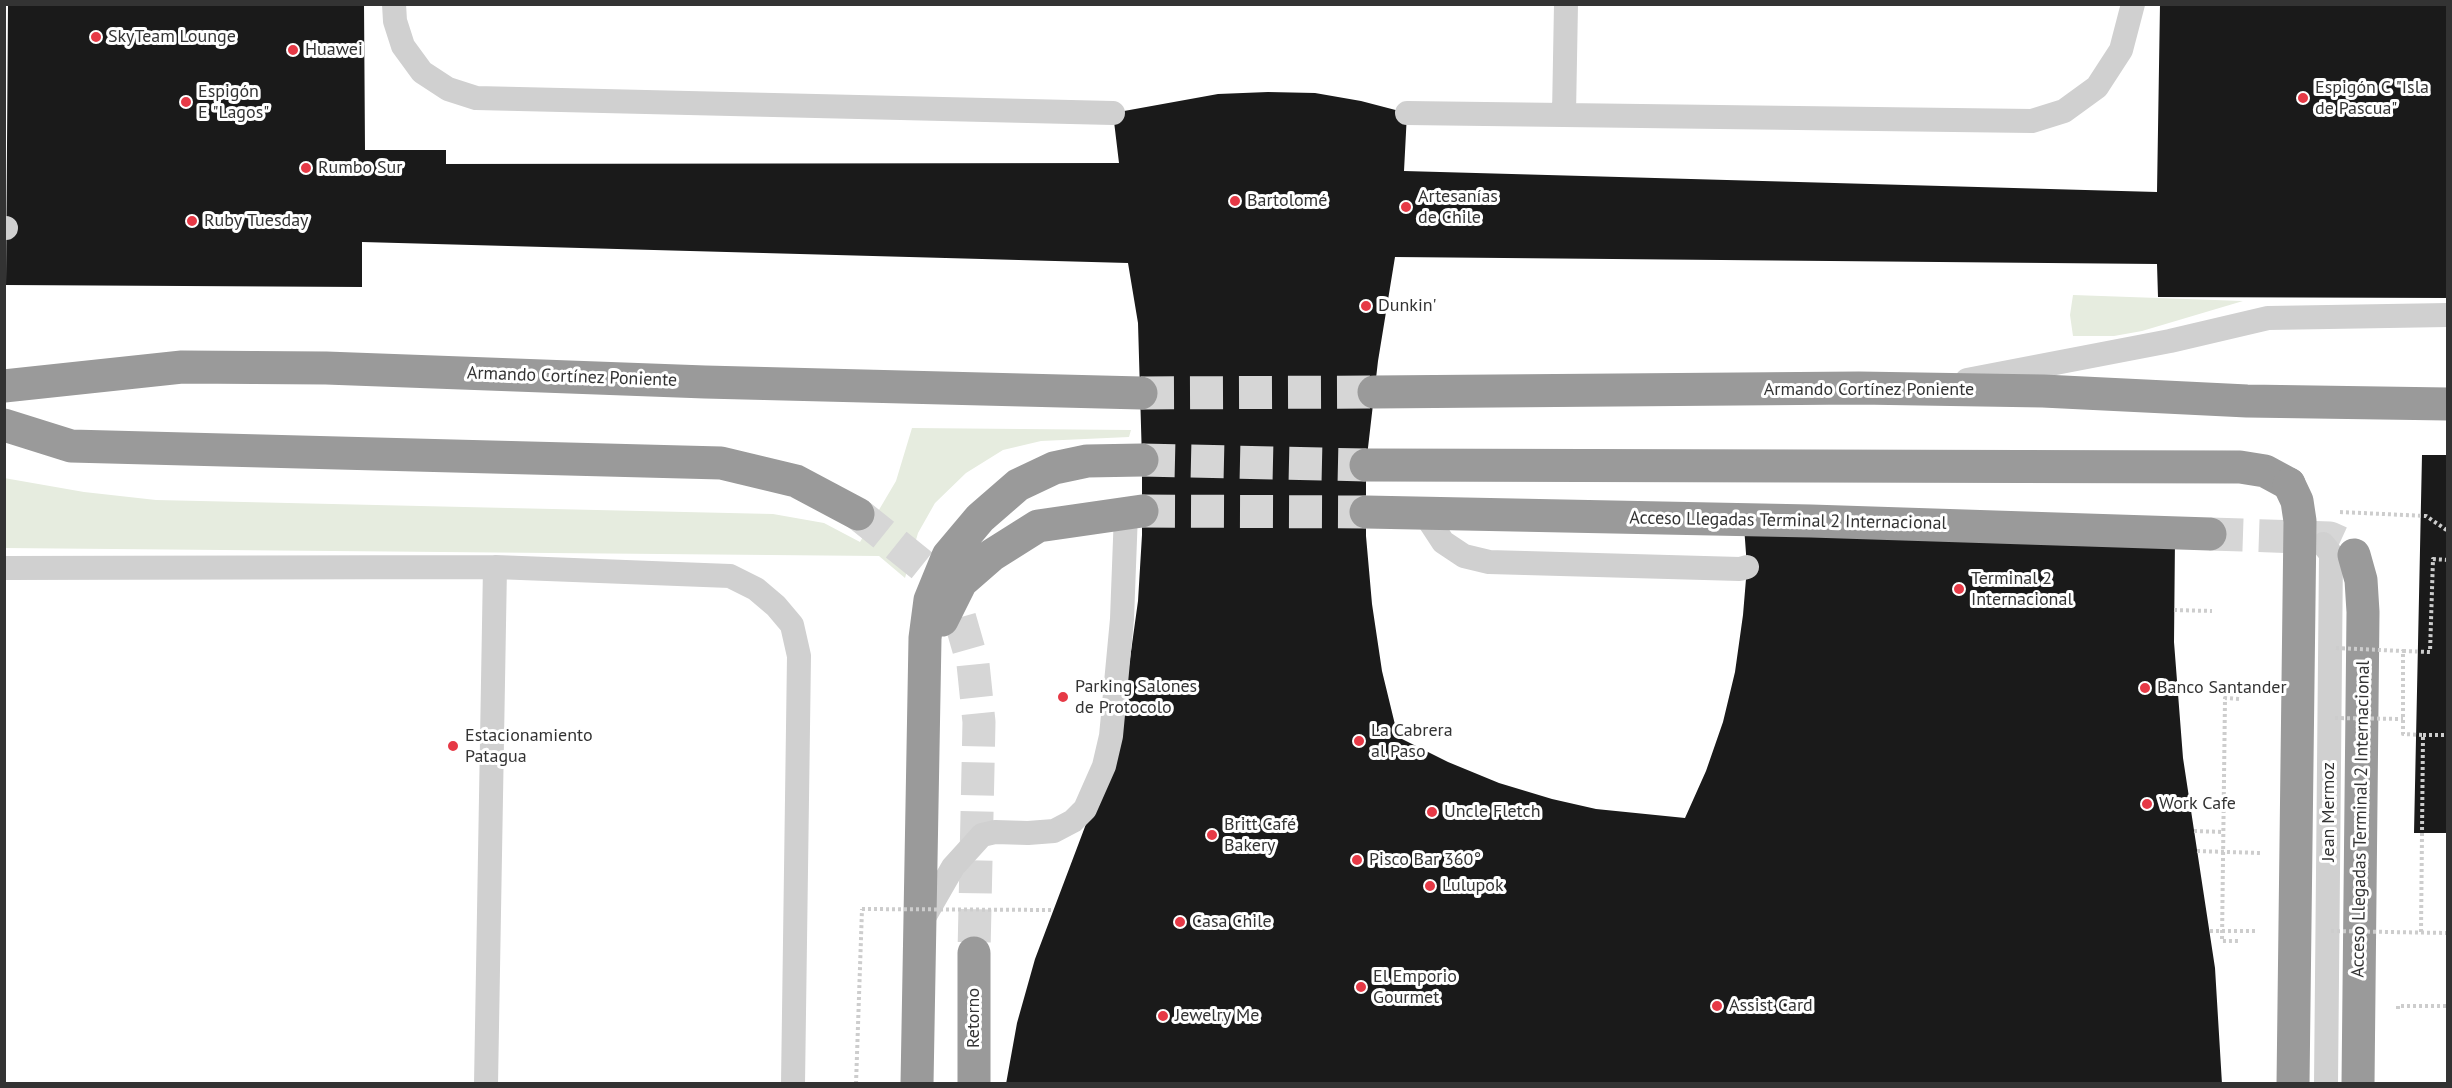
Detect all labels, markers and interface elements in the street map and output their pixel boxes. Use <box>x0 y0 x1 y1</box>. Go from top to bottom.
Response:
place label: SkyTeam Lounge <box>108 26 236 48</box>
marker: SkyTeam Lounge <box>89 30 103 44</box>
place label: Huawei <box>305 39 363 61</box>
marker: Huawei <box>286 43 300 57</box>
place label: Espigón C "Isla de Pascua" <box>2315 77 2429 119</box>
place label: Espigón E "Lagos" <box>198 81 269 124</box>
marker: Espigón C "Isla de Pascua" <box>2296 91 2310 105</box>
marker: Espigón E "Lagos" <box>179 95 193 109</box>
place label: Rumbo Sur <box>318 157 402 179</box>
marker: Rumbo Sur <box>299 161 313 175</box>
place label: Artesanías de Chile <box>1418 186 1498 228</box>
place label: Bartolomé <box>1247 190 1327 212</box>
marker: Bartolomé <box>1228 194 1242 208</box>
marker: Artesanías de Chile <box>1399 200 1413 214</box>
place label: Ruby Tuesday <box>204 210 308 232</box>
marker: Ruby Tuesday <box>185 214 199 228</box>
place label: Dunkin' <box>1378 295 1437 317</box>
marker: Dunkin' <box>1359 299 1373 313</box>
street label: Armando Cortínez Poniente <box>466 363 678 391</box>
street label: Armando Cortínez Poniente <box>1764 379 1974 401</box>
street label: Acceso Llegadas Terminal 2 Internacional <box>1629 507 1947 535</box>
place label: Terminal 2 Internacional <box>1971 568 2073 610</box>
marker: Terminal 2 Internacional <box>1952 582 1966 596</box>
street label: Acceso Llegadas Terminal 2 Internacional <box>2347 660 2375 978</box>
place label: Parking Salones de Protocolo <box>1075 676 1197 718</box>
place label: Banco Santander <box>2157 677 2287 699</box>
marker: Banco Santander <box>2138 681 2152 695</box>
marker: Parking Salones de Protocolo <box>1056 690 1070 704</box>
place label: La Cabrera al Paso <box>1371 720 1453 762</box>
place label: Estacionamiento Patagua <box>465 725 593 768</box>
marker: La Cabrera al Paso <box>1352 734 1366 748</box>
marker: Estacionamiento Patagua <box>446 739 460 753</box>
street label: Jean Mermoz <box>2318 762 2340 862</box>
place label: Work Cafe <box>2159 793 2236 815</box>
marker: Work Cafe <box>2140 797 2154 811</box>
place label: Uncle Fletch <box>1444 801 1540 823</box>
marker: Uncle Fletch <box>1425 805 1439 819</box>
place label: Britt Café Bakery <box>1224 814 1296 856</box>
marker: Britt Café Bakery <box>1205 828 1219 842</box>
place label: Pisco Bar 360° <box>1369 849 1481 871</box>
marker: Pisco Bar 360° <box>1350 853 1364 867</box>
place label: Lulupok <box>1442 875 1504 897</box>
marker: Lulupok <box>1423 879 1437 893</box>
place label: Casa Chile <box>1192 911 1272 933</box>
marker: Casa Chile <box>1173 915 1187 929</box>
place label: El Emporio Gourmet <box>1373 966 1457 1008</box>
marker: El Emporio Gourmet <box>1354 980 1368 994</box>
street label: Retorno <box>963 988 985 1048</box>
place label: Assist Card <box>1729 995 1813 1017</box>
marker: Assist Card <box>1710 999 1724 1013</box>
place label: Jewelry Me <box>1175 1005 1259 1027</box>
marker: Jewelry Me <box>1156 1009 1170 1023</box>

